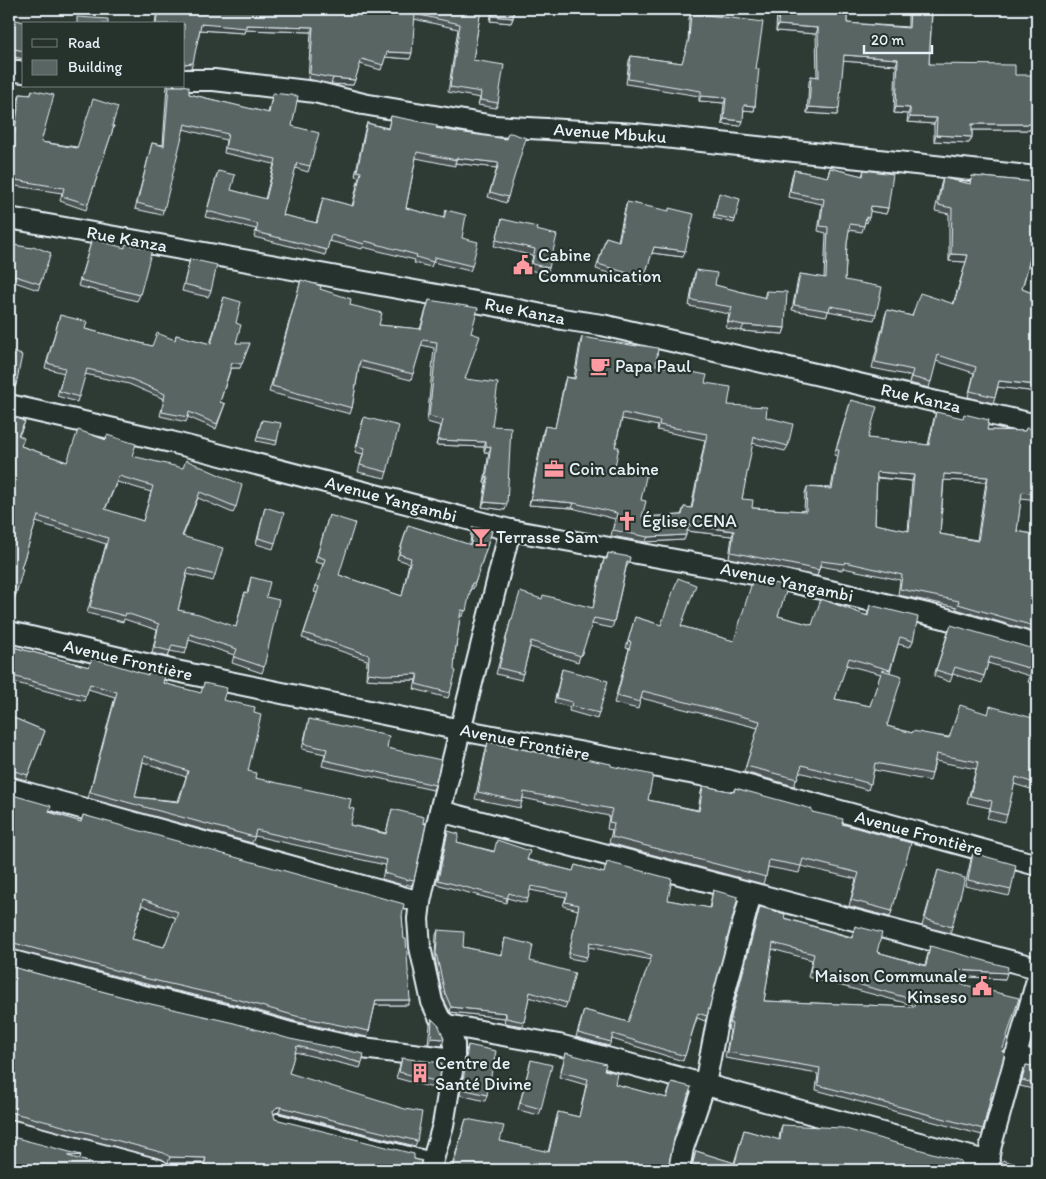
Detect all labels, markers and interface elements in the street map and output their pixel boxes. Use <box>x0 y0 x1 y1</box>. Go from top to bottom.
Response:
legend <box>22 22 185 88</box>
scale bar <box>864 22 931 54</box>
text: 20 m <box>871 31 905 49</box>
text: Road <box>68 34 101 52</box>
text: Building <box>68 58 122 76</box>
street label: Avenue Mbuku <box>553 118 667 148</box>
street label: Rue Kanza <box>85 221 170 257</box>
place label: Cabine Communication <box>538 244 662 287</box>
public building icon: Cabine Communication <box>512 254 534 276</box>
street label: Rue Kanza <box>483 292 568 330</box>
cafe icon: Papa Paul <box>589 355 611 377</box>
place label: Papa Paul <box>615 355 691 377</box>
street label: Rue Kanza <box>879 378 964 418</box>
office icon: Coin cabine <box>543 458 565 480</box>
place label: Coin cabine <box>569 458 659 480</box>
street label: Avenue Yangambi <box>323 471 459 527</box>
church icon: Église CENA <box>616 510 638 532</box>
place label: Église CENA <box>642 510 737 532</box>
bar icon: Terrasse Sam <box>470 526 492 548</box>
place label: Terrasse Sam <box>496 526 599 548</box>
street label: Avenue Yangambi <box>718 557 856 607</box>
street label: Avenue Frontière <box>61 634 195 686</box>
street label: Avenue Frontière <box>458 719 592 765</box>
street label: Avenue Frontière <box>852 805 986 861</box>
place label: Maison Communale Kinseso <box>815 965 967 1008</box>
public building icon: Maison Communale Kinseso <box>971 975 993 997</box>
place label: Centre de Santé Divine <box>435 1052 532 1095</box>
building icon: Centre de Santé Divine <box>409 1062 431 1084</box>

